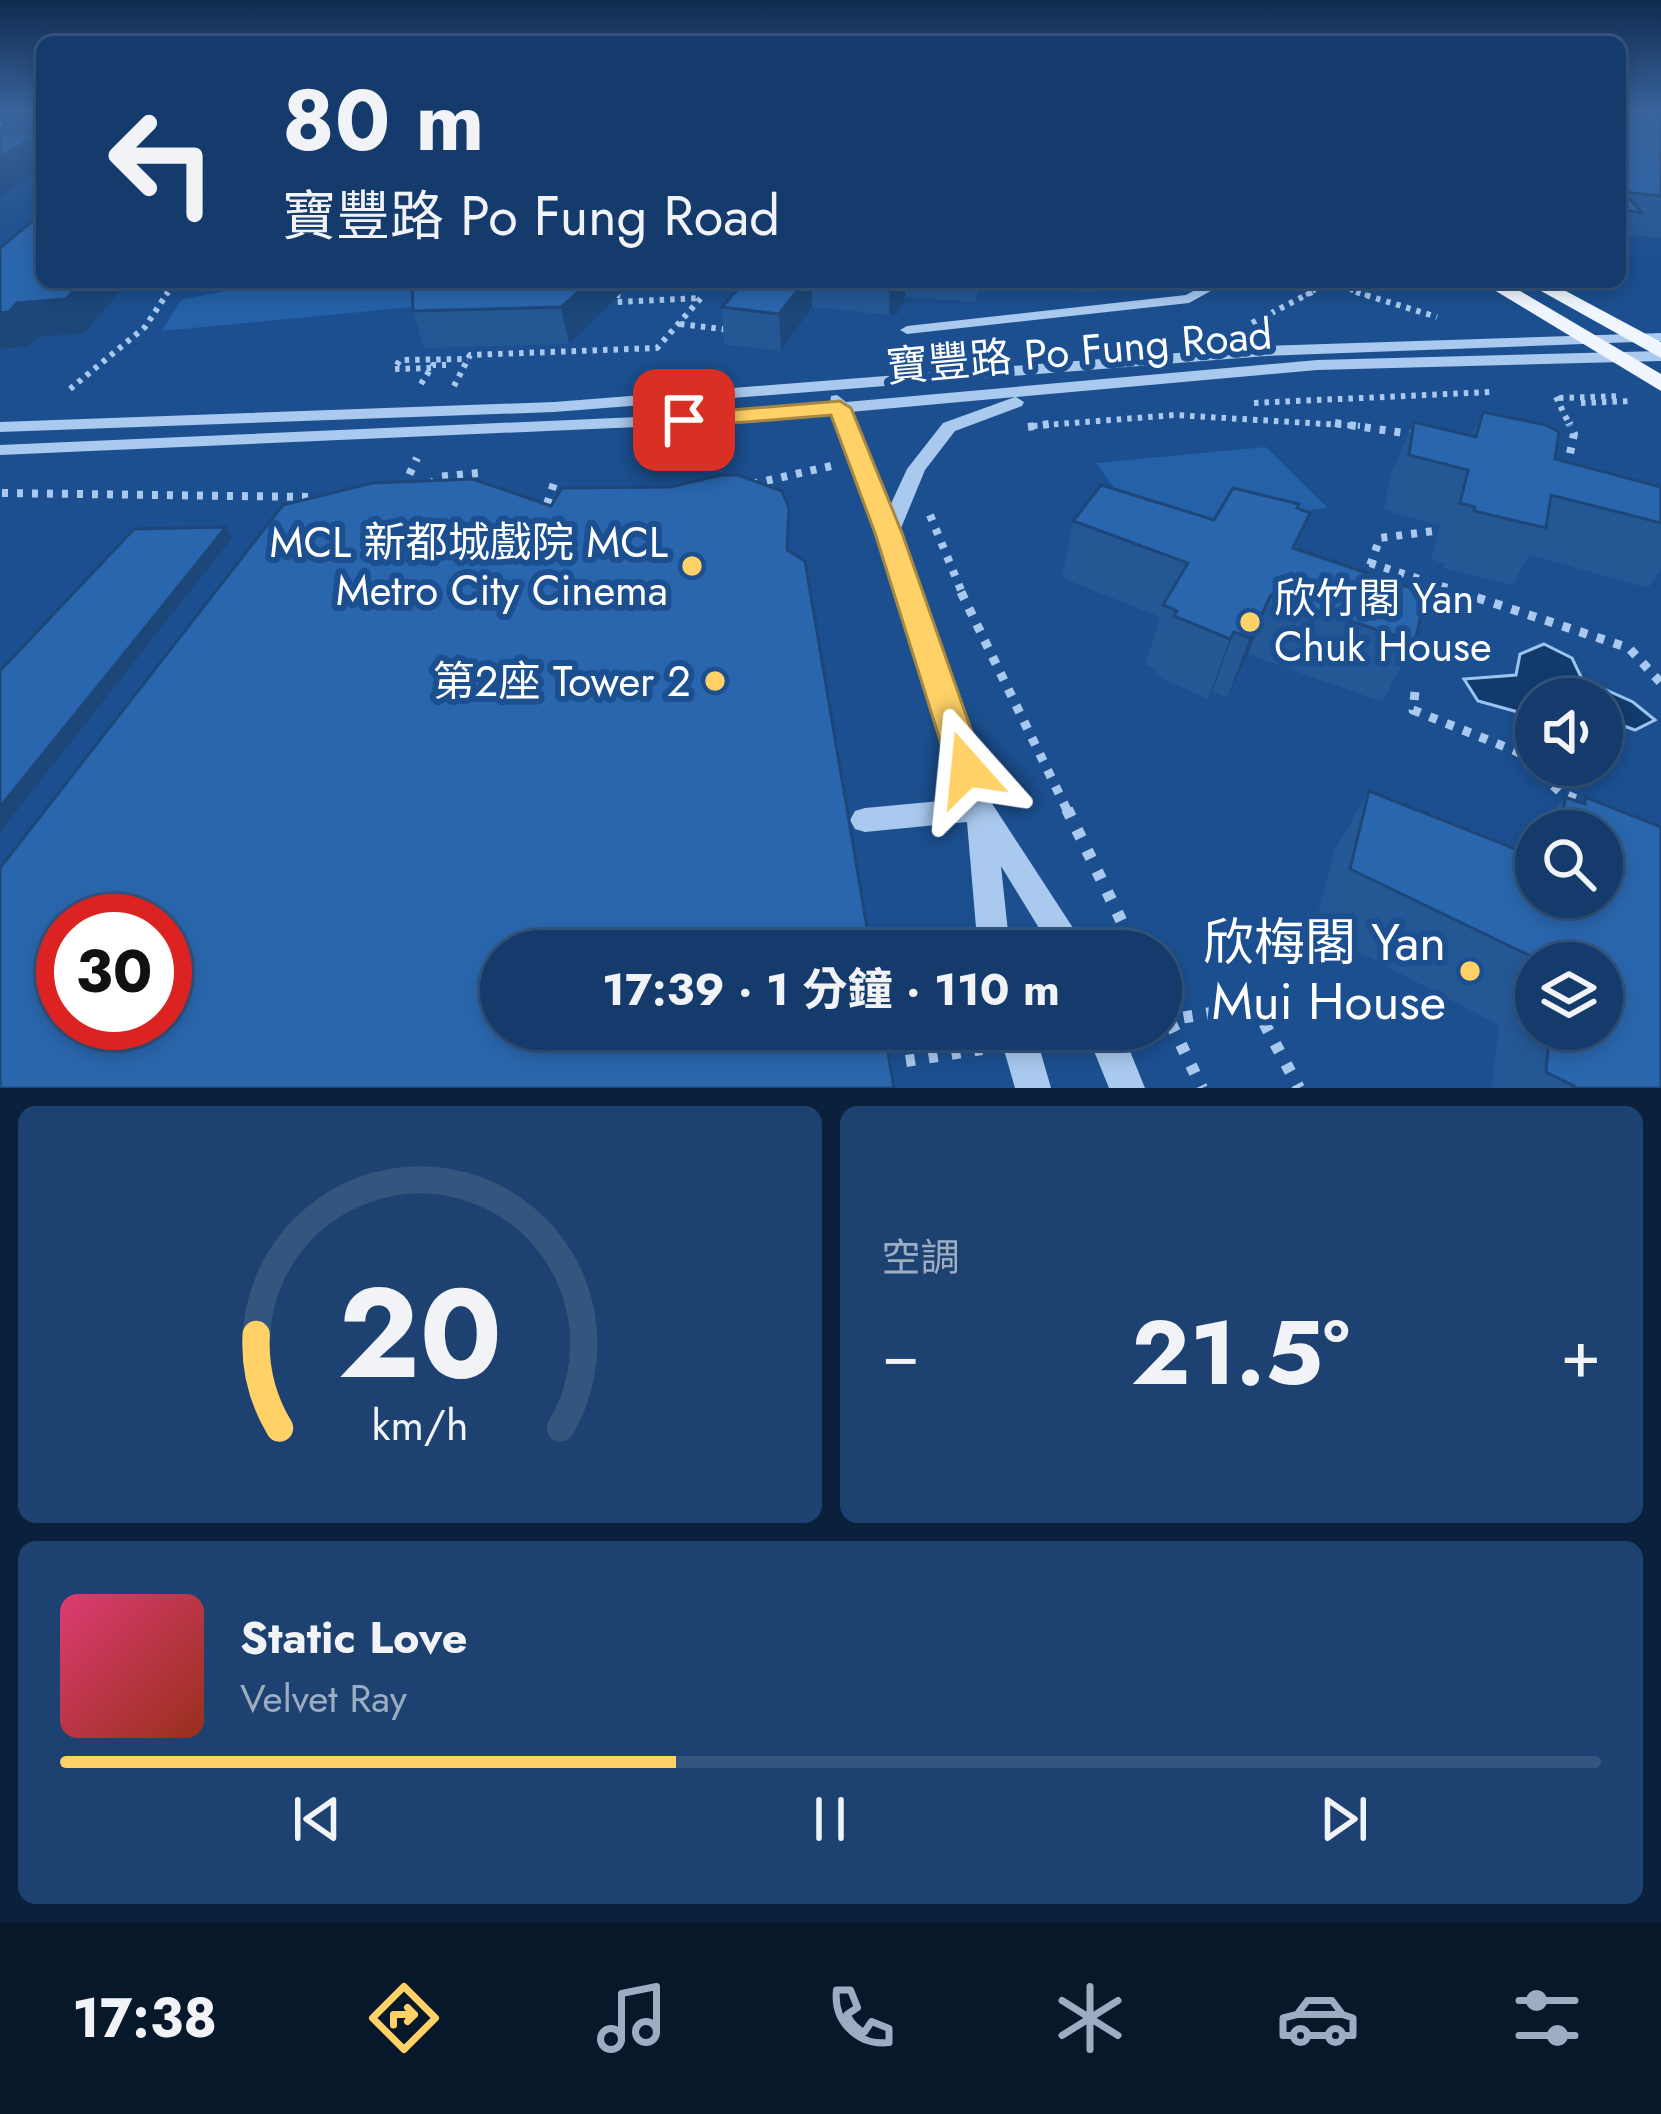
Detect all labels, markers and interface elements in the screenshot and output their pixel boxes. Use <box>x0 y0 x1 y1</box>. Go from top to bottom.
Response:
text: 80 m <box>282 60 484 182</box>
icon: left <box>84 84 240 240</box>
text: 寶豐路 Po Fung Road <box>282 177 780 255</box>
street label: 寶豐路 Po Fung Road <box>883 303 1275 398</box>
pin <box>633 369 735 471</box>
icon: arrive <box>651 387 717 453</box>
place label: MCL 新都城戲院 MCL Metro City Cinema <box>269 512 668 621</box>
marker: MCL 新都城戲院 MCL Metro City Cinema <box>679 553 705 579</box>
place label: 欣竹閣 Yan Chuk House <box>1274 568 1492 677</box>
marker: 欣竹閣 Yan Chuk House <box>1237 609 1263 635</box>
place label: 第2座 Tower 2 <box>432 651 691 712</box>
marker: 第2座 Tower 2 <box>702 668 728 694</box>
map controls <box>1515 678 1623 1050</box>
button: sound <box>1515 678 1623 786</box>
position arrow <box>904 706 1030 832</box>
button: search <box>1515 810 1623 918</box>
speed limit sign: 30 <box>36 894 192 1050</box>
place label: 欣梅閣 Yan Mui House <box>1203 905 1446 1038</box>
button: layers <box>1515 942 1623 1050</box>
text: 17:39 · 1 分鐘 · 110 m <box>602 957 1060 1022</box>
marker: 欣梅閣 Yan Mui House <box>1457 958 1483 984</box>
text: 空調 <box>882 1229 960 1286</box>
text: 20 <box>338 1243 502 1424</box>
text: 21.5° <box>1131 1288 1350 1418</box>
text: − <box>882 1306 920 1402</box>
text: + <box>1560 1306 1601 1402</box>
text: km/h <box>371 1393 468 1455</box>
text: Static Love <box>240 1605 468 1670</box>
text: Velvet Ray <box>240 1670 407 1727</box>
icon: previous <box>284 1786 350 1852</box>
icon: pause <box>797 1786 863 1852</box>
icon: next <box>1311 1786 1377 1852</box>
icon: directions <box>362 1976 446 2060</box>
icon: music <box>590 1976 674 2060</box>
icon: phone <box>819 1976 903 2060</box>
icon: climate <box>1048 1976 1132 2060</box>
icon: car <box>1276 1976 1360 2060</box>
icon: filters <box>1505 1976 1589 2060</box>
text: 17:38 <box>72 1979 217 2057</box>

